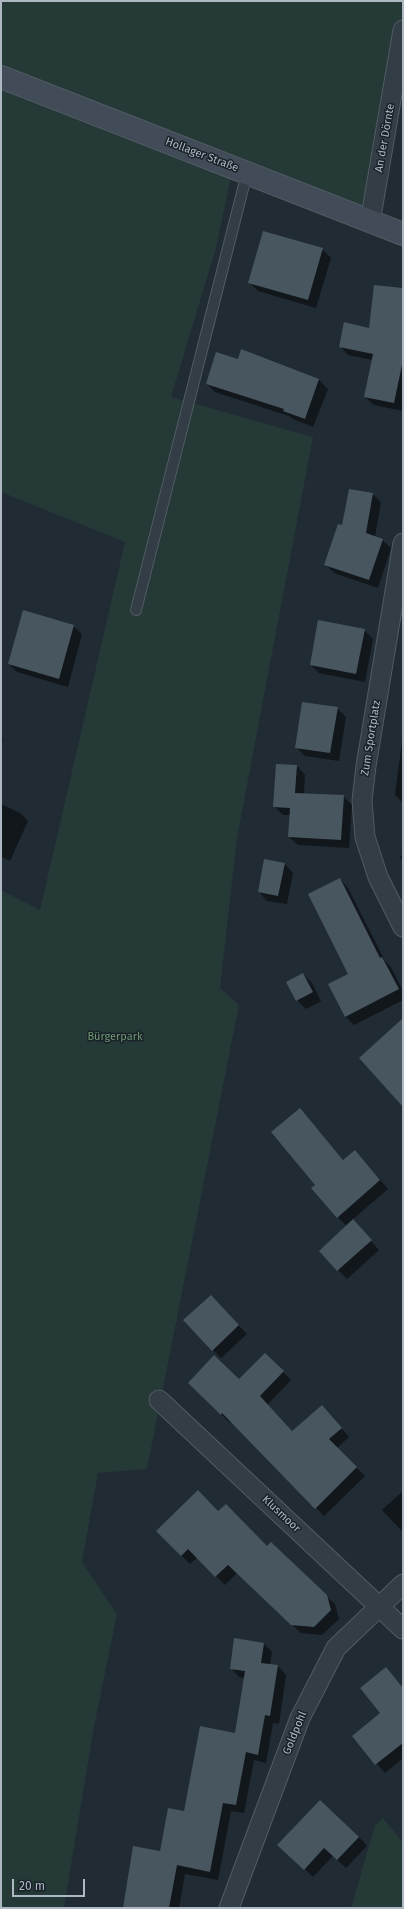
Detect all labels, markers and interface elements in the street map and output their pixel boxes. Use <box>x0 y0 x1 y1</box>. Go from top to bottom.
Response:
street label: An der Dörnte <box>372 103 398 173</box>
street label: Hollager Straße <box>164 135 240 175</box>
street label: Zum Sportplatz <box>359 699 383 777</box>
park label: Bürgerpark <box>87 1030 143 1044</box>
street label: Klusmoor <box>259 1493 303 1535</box>
street label: Goldpohl <box>280 1709 310 1757</box>
scale bar <box>14 1871 87 1897</box>
text: 20 m <box>19 1879 45 1893</box>

